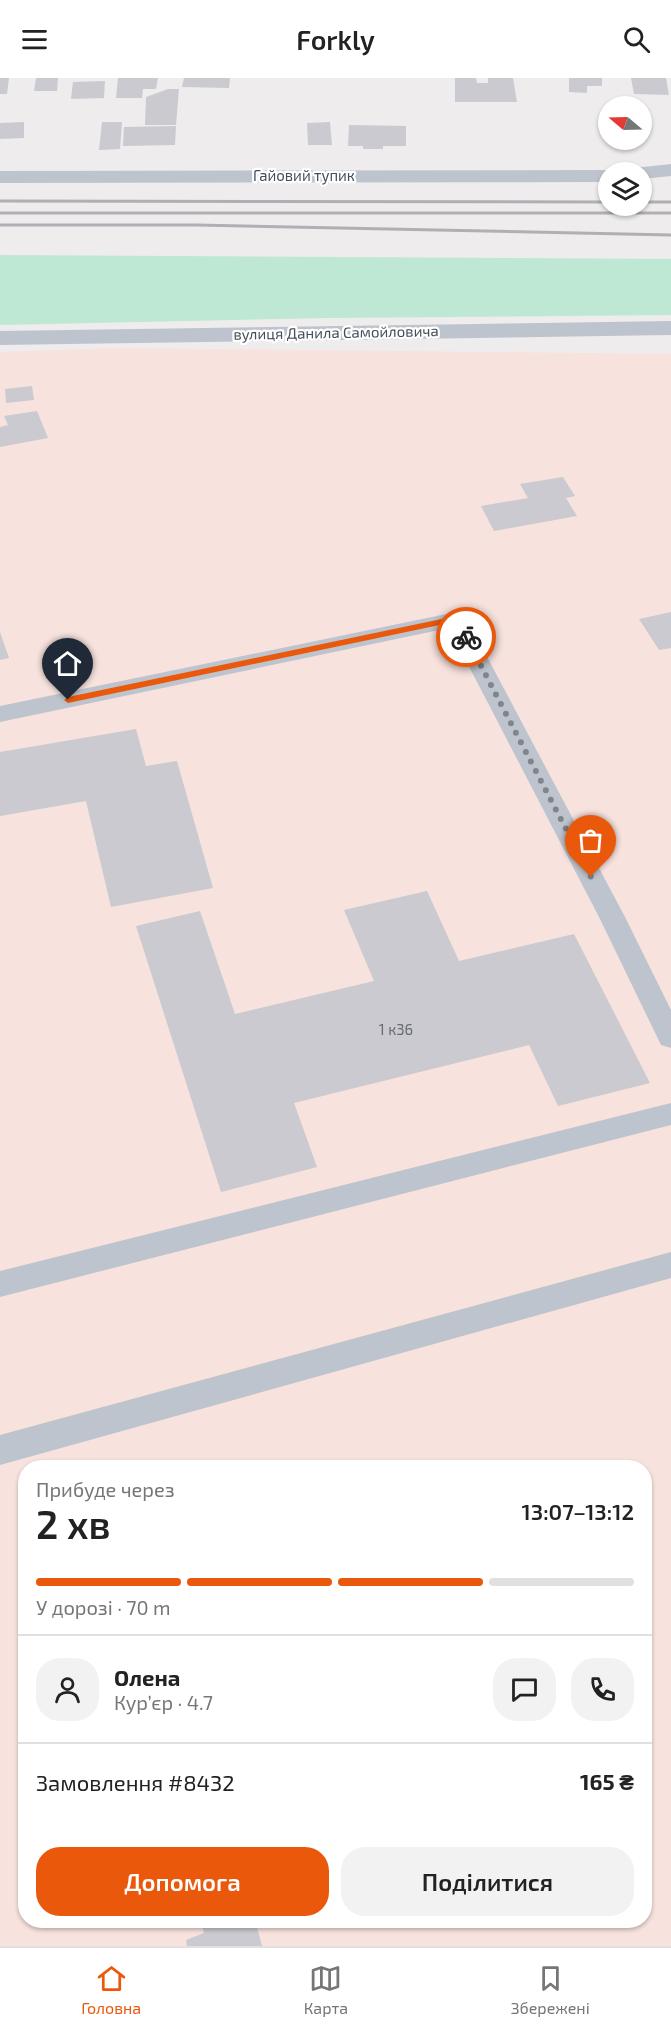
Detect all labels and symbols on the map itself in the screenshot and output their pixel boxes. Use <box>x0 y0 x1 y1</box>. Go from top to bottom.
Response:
north arrow <box>598 96 652 150</box>
street label: Гайовий тупик <box>253 166 355 185</box>
street label: вулиця Данила Самойловича <box>233 321 439 344</box>
courier <box>436 607 496 667</box>
pin <box>42 638 93 700</box>
pin <box>565 815 616 877</box>
house number: 1 к36 <box>379 1020 413 1038</box>

